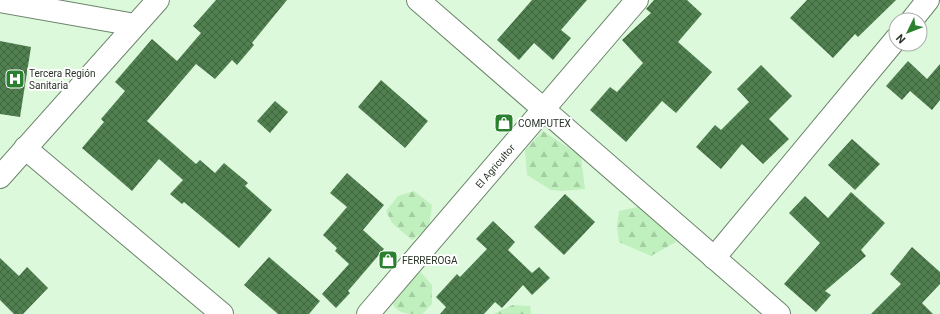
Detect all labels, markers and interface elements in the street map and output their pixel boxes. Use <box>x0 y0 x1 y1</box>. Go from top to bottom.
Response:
north arrow <box>888 12 928 52</box>
text: N <box>893 31 908 46</box>
hospital icon: Tercera Región Sanitaria <box>4 68 26 90</box>
place label: Tercera Región Sanitaria <box>29 68 95 91</box>
shop icon: COMPUTEX <box>493 112 515 134</box>
place label: COMPUTEX <box>518 118 571 129</box>
street label: El Agricultor <box>473 141 517 190</box>
shop icon: FERREROGA <box>377 249 399 271</box>
place label: FERREROGA <box>402 255 458 266</box>

